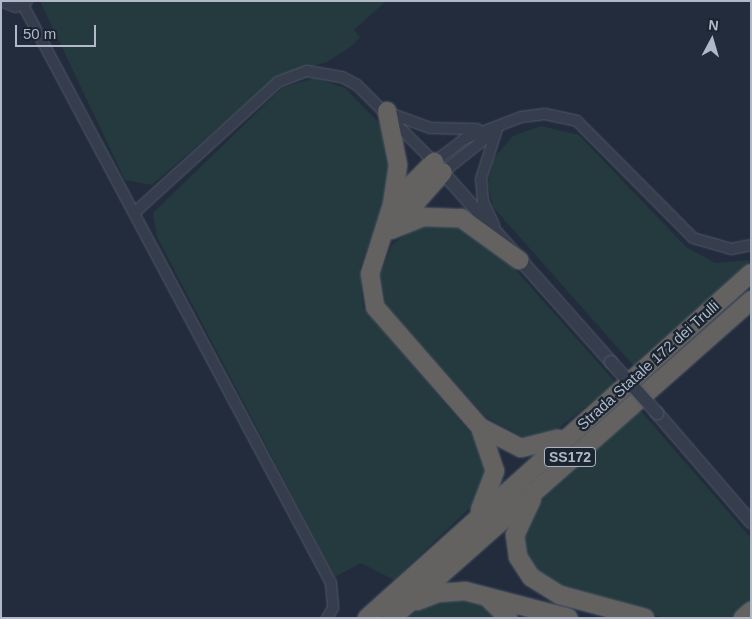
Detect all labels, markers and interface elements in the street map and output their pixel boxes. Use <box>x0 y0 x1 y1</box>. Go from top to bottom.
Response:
scale bar <box>18 15 99 47</box>
north arrow <box>687 15 737 65</box>
text: N <box>708 17 719 34</box>
text: 50 m <box>23 25 56 42</box>
street label: Strada Statale 172 dei Trulli <box>573 297 723 433</box>
road number: SS172 <box>544 446 596 468</box>

